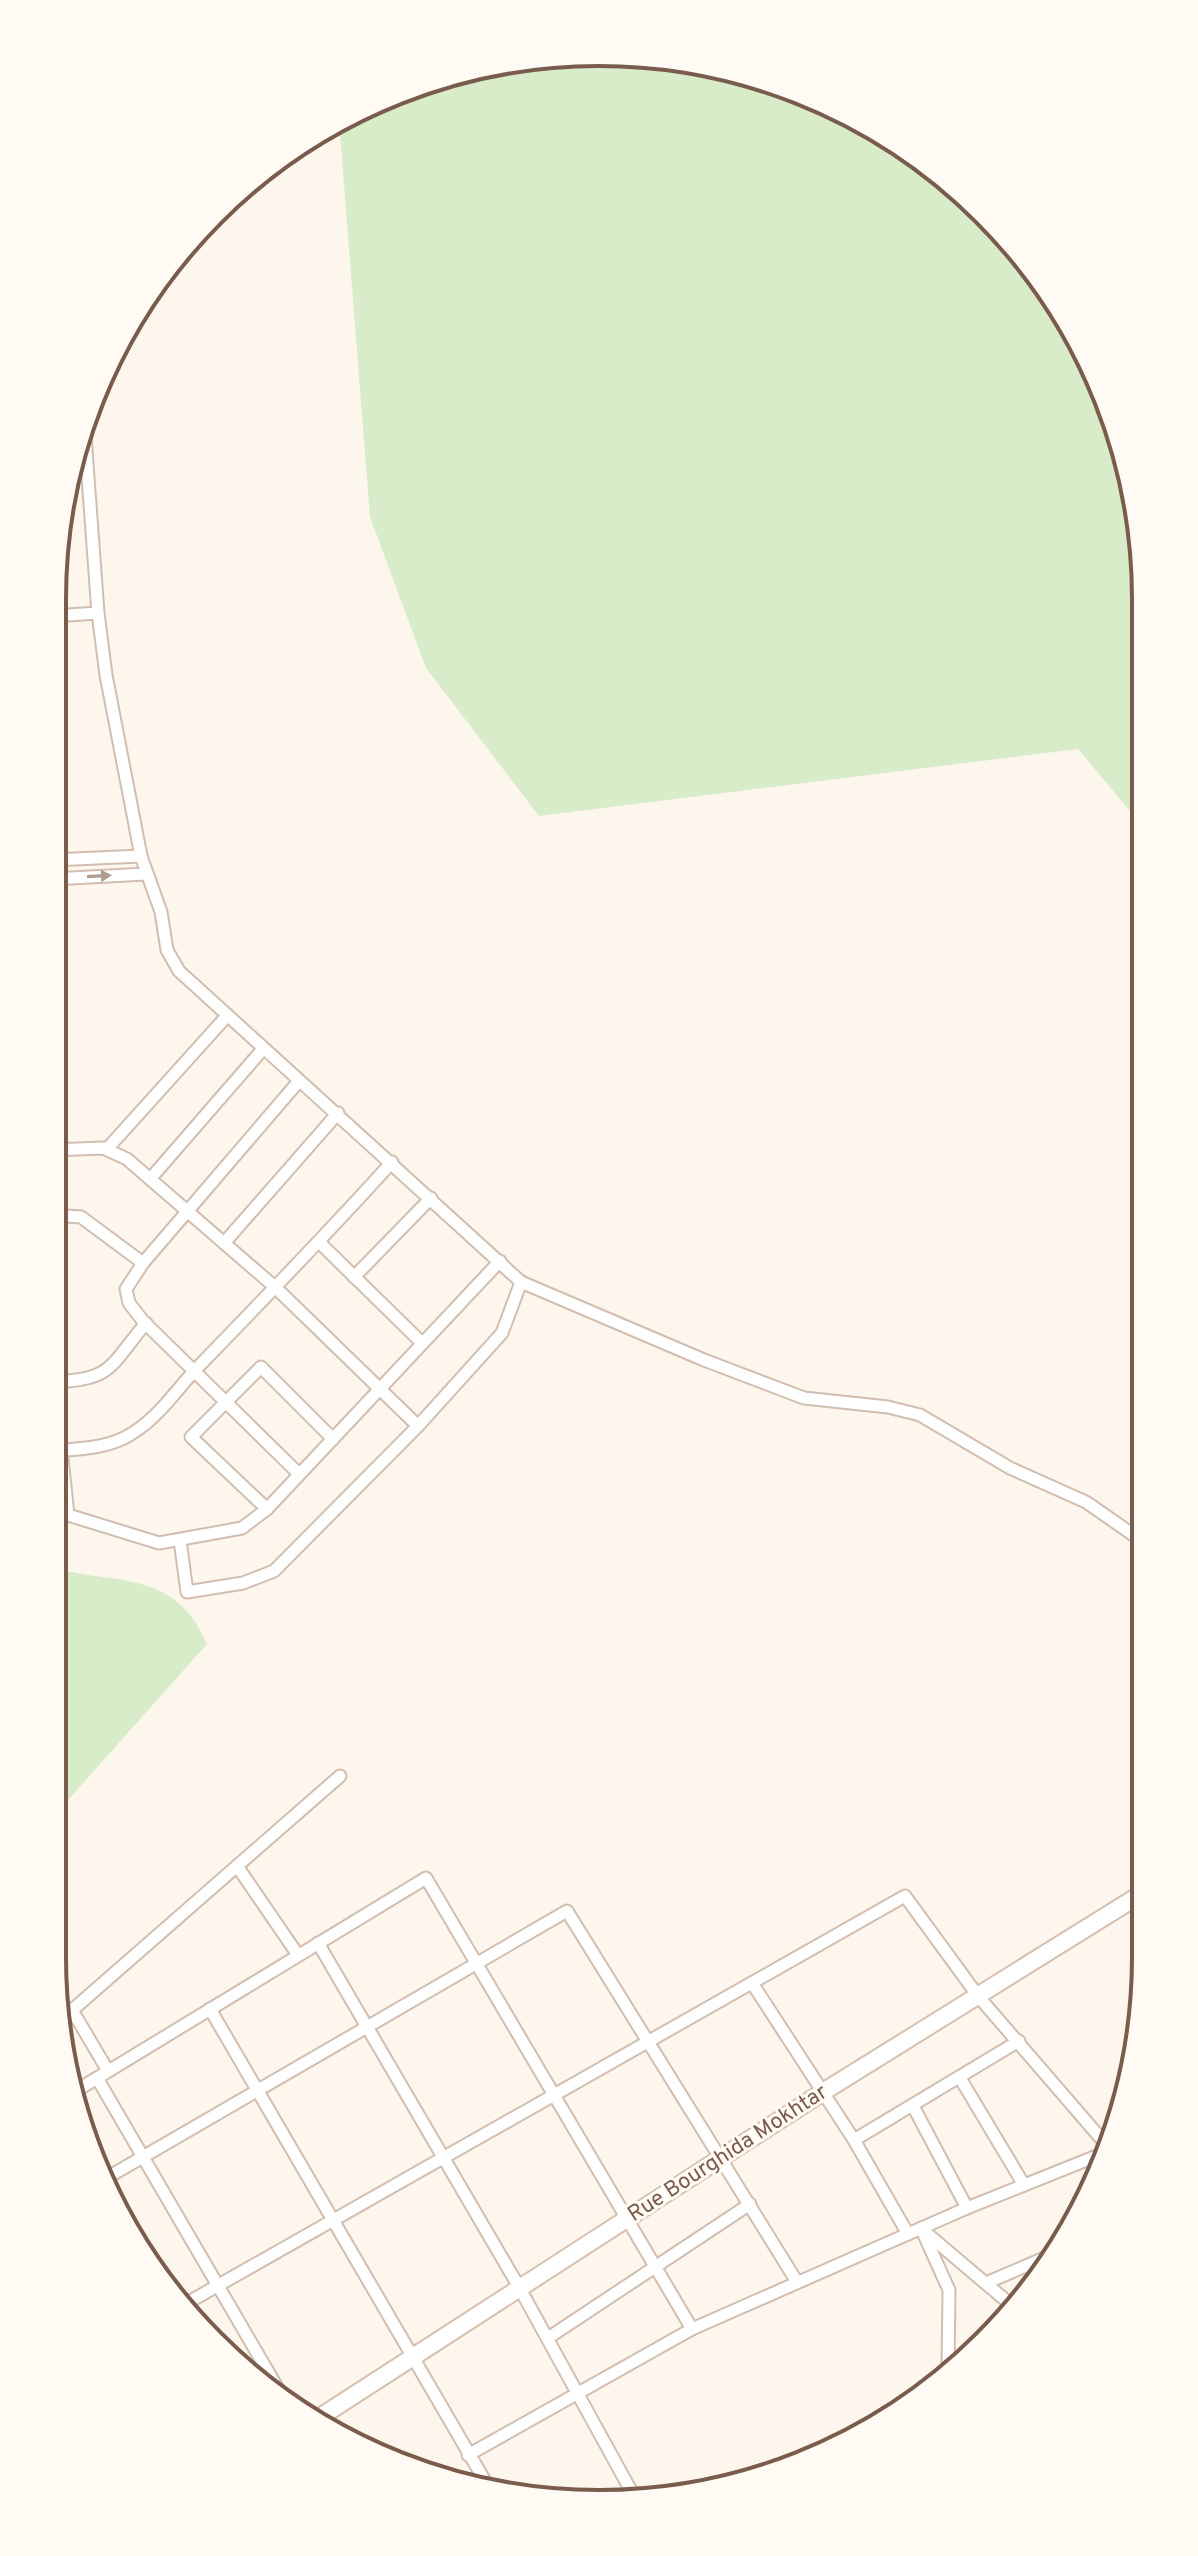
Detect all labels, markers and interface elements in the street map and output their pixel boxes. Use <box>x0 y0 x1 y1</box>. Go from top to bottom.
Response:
one-way arrow <box>87 870 112 883</box>
street label: Rue Bourghida Mokhtar <box>623 2079 833 2229</box>

